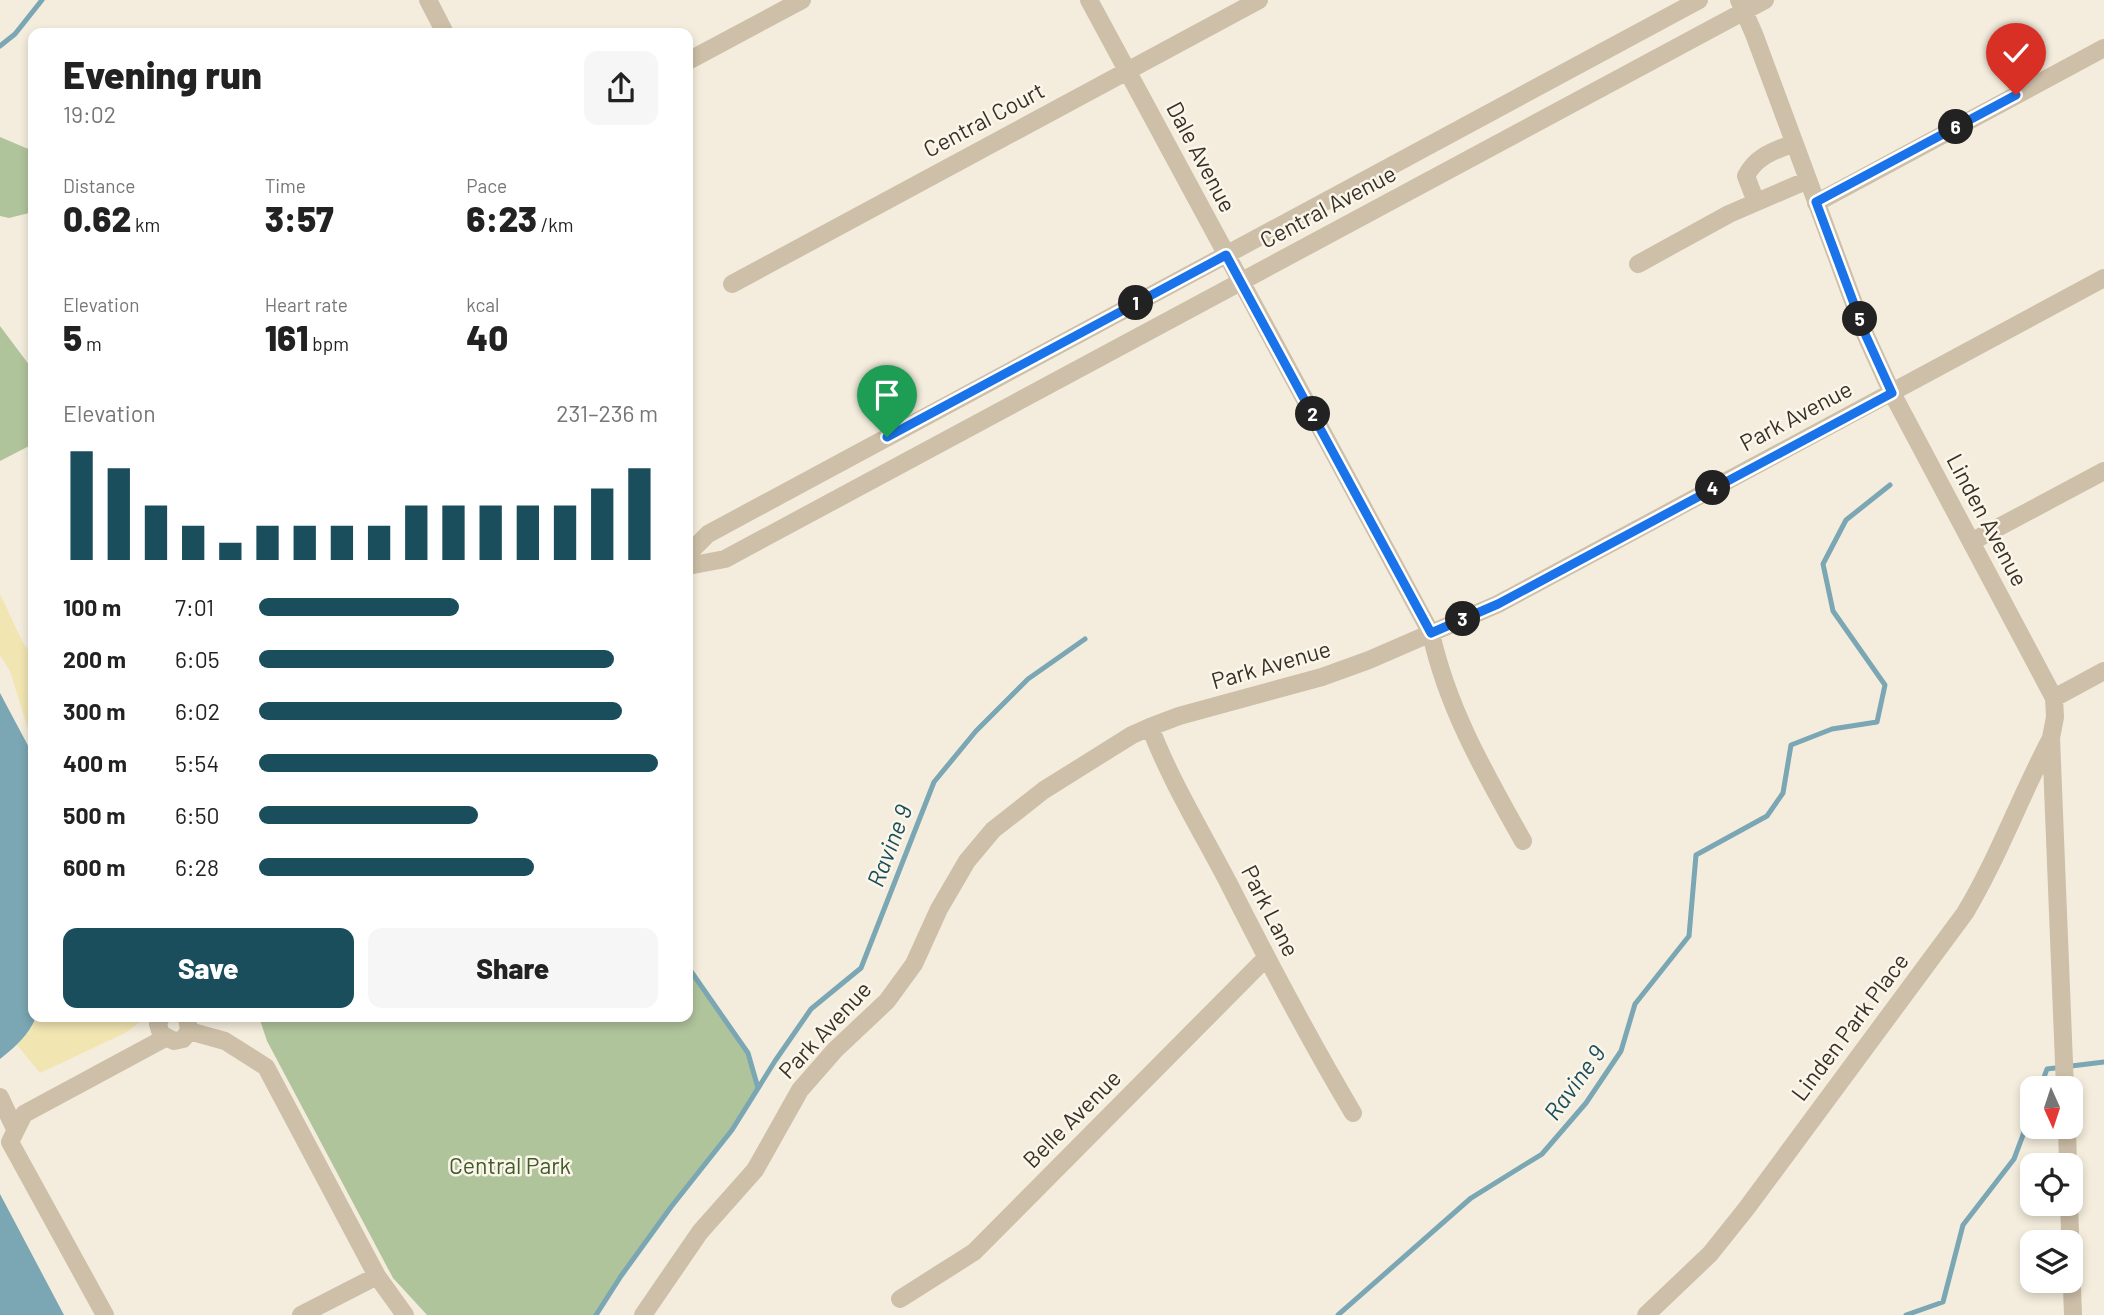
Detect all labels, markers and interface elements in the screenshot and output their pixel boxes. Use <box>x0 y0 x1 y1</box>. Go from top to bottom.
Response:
pin <box>1986 23 2046 95</box>
icon: check <box>1997 34 2035 72</box>
text: Evening run <box>63 51 262 97</box>
button: share <box>584 51 658 125</box>
street label: Central Court <box>918 76 1049 163</box>
street label: Dale Avenue <box>1161 97 1243 217</box>
text: 19:02 <box>63 100 116 128</box>
pin: 6 <box>1938 110 1974 144</box>
text: 6 <box>1950 115 1961 138</box>
street label: Central Avenue <box>1255 159 1400 254</box>
text: Distance <box>63 174 135 197</box>
text: Time <box>265 174 306 197</box>
text: Pace <box>466 174 507 197</box>
text: 0.62 <box>63 197 131 239</box>
text: 3:57 <box>265 197 334 239</box>
text: 6:23 <box>466 197 537 239</box>
text: km <box>131 213 160 236</box>
text: /km <box>537 213 574 236</box>
pin: 1 <box>1118 286 1154 320</box>
text: 1 <box>1132 291 1139 314</box>
text: Elevation <box>63 293 140 316</box>
text: Heart rate <box>265 293 348 316</box>
text: kcal <box>466 293 499 316</box>
pin: 5 <box>1842 302 1878 336</box>
text: 5 <box>1854 307 1865 330</box>
text: 5 <box>63 316 82 358</box>
text: 161 <box>265 316 308 358</box>
text: 40 <box>466 316 508 358</box>
text: m <box>82 332 102 355</box>
text: bpm <box>308 332 349 355</box>
pin <box>857 365 917 437</box>
street label: Park Avenue <box>1735 374 1856 456</box>
icon: arrive <box>868 376 906 414</box>
pin: 2 <box>1296 396 1330 432</box>
text: Elevation <box>63 399 156 427</box>
text: 231–236 m <box>556 399 658 427</box>
text: 2 <box>1307 402 1318 425</box>
street label: Linden Avenue <box>1941 448 2035 591</box>
pin: 4 <box>1696 470 1730 505</box>
text: 4 <box>1707 476 1718 499</box>
text: 100 m <box>63 593 121 621</box>
text: 7:01 <box>175 593 214 621</box>
pin: 3 <box>1446 602 1480 636</box>
text: 3 <box>1457 607 1468 630</box>
street label: Park Avenue <box>1208 634 1334 694</box>
text: 200 m <box>63 645 126 673</box>
text: 6:05 <box>175 645 219 673</box>
text: 300 m <box>63 697 125 725</box>
text: 6:02 <box>175 697 220 725</box>
text: 400 m <box>63 749 127 777</box>
text: 5:54 <box>175 749 219 777</box>
water label: Ravine 9 <box>860 800 917 891</box>
text: 500 m <box>63 801 125 829</box>
text: 6:50 <box>175 801 219 829</box>
text: 600 m <box>63 853 125 881</box>
text: 6:28 <box>175 853 219 881</box>
street label: Park Lane <box>1236 860 1306 961</box>
button: Save <box>63 928 354 1008</box>
button: Share <box>368 928 658 1008</box>
street label: Linden Park Place <box>1785 947 1914 1106</box>
street label: Park Avenue <box>772 975 876 1084</box>
water label: Ravine 9 <box>1537 1039 1611 1125</box>
street label: Belle Avenue <box>1016 1063 1126 1173</box>
north arrow <box>2020 1076 2082 1139</box>
map controls <box>2020 1076 2083 1293</box>
park label: Central Park <box>449 1151 571 1179</box>
button: locate <box>2020 1153 2083 1216</box>
button: layers <box>2020 1230 2083 1293</box>

